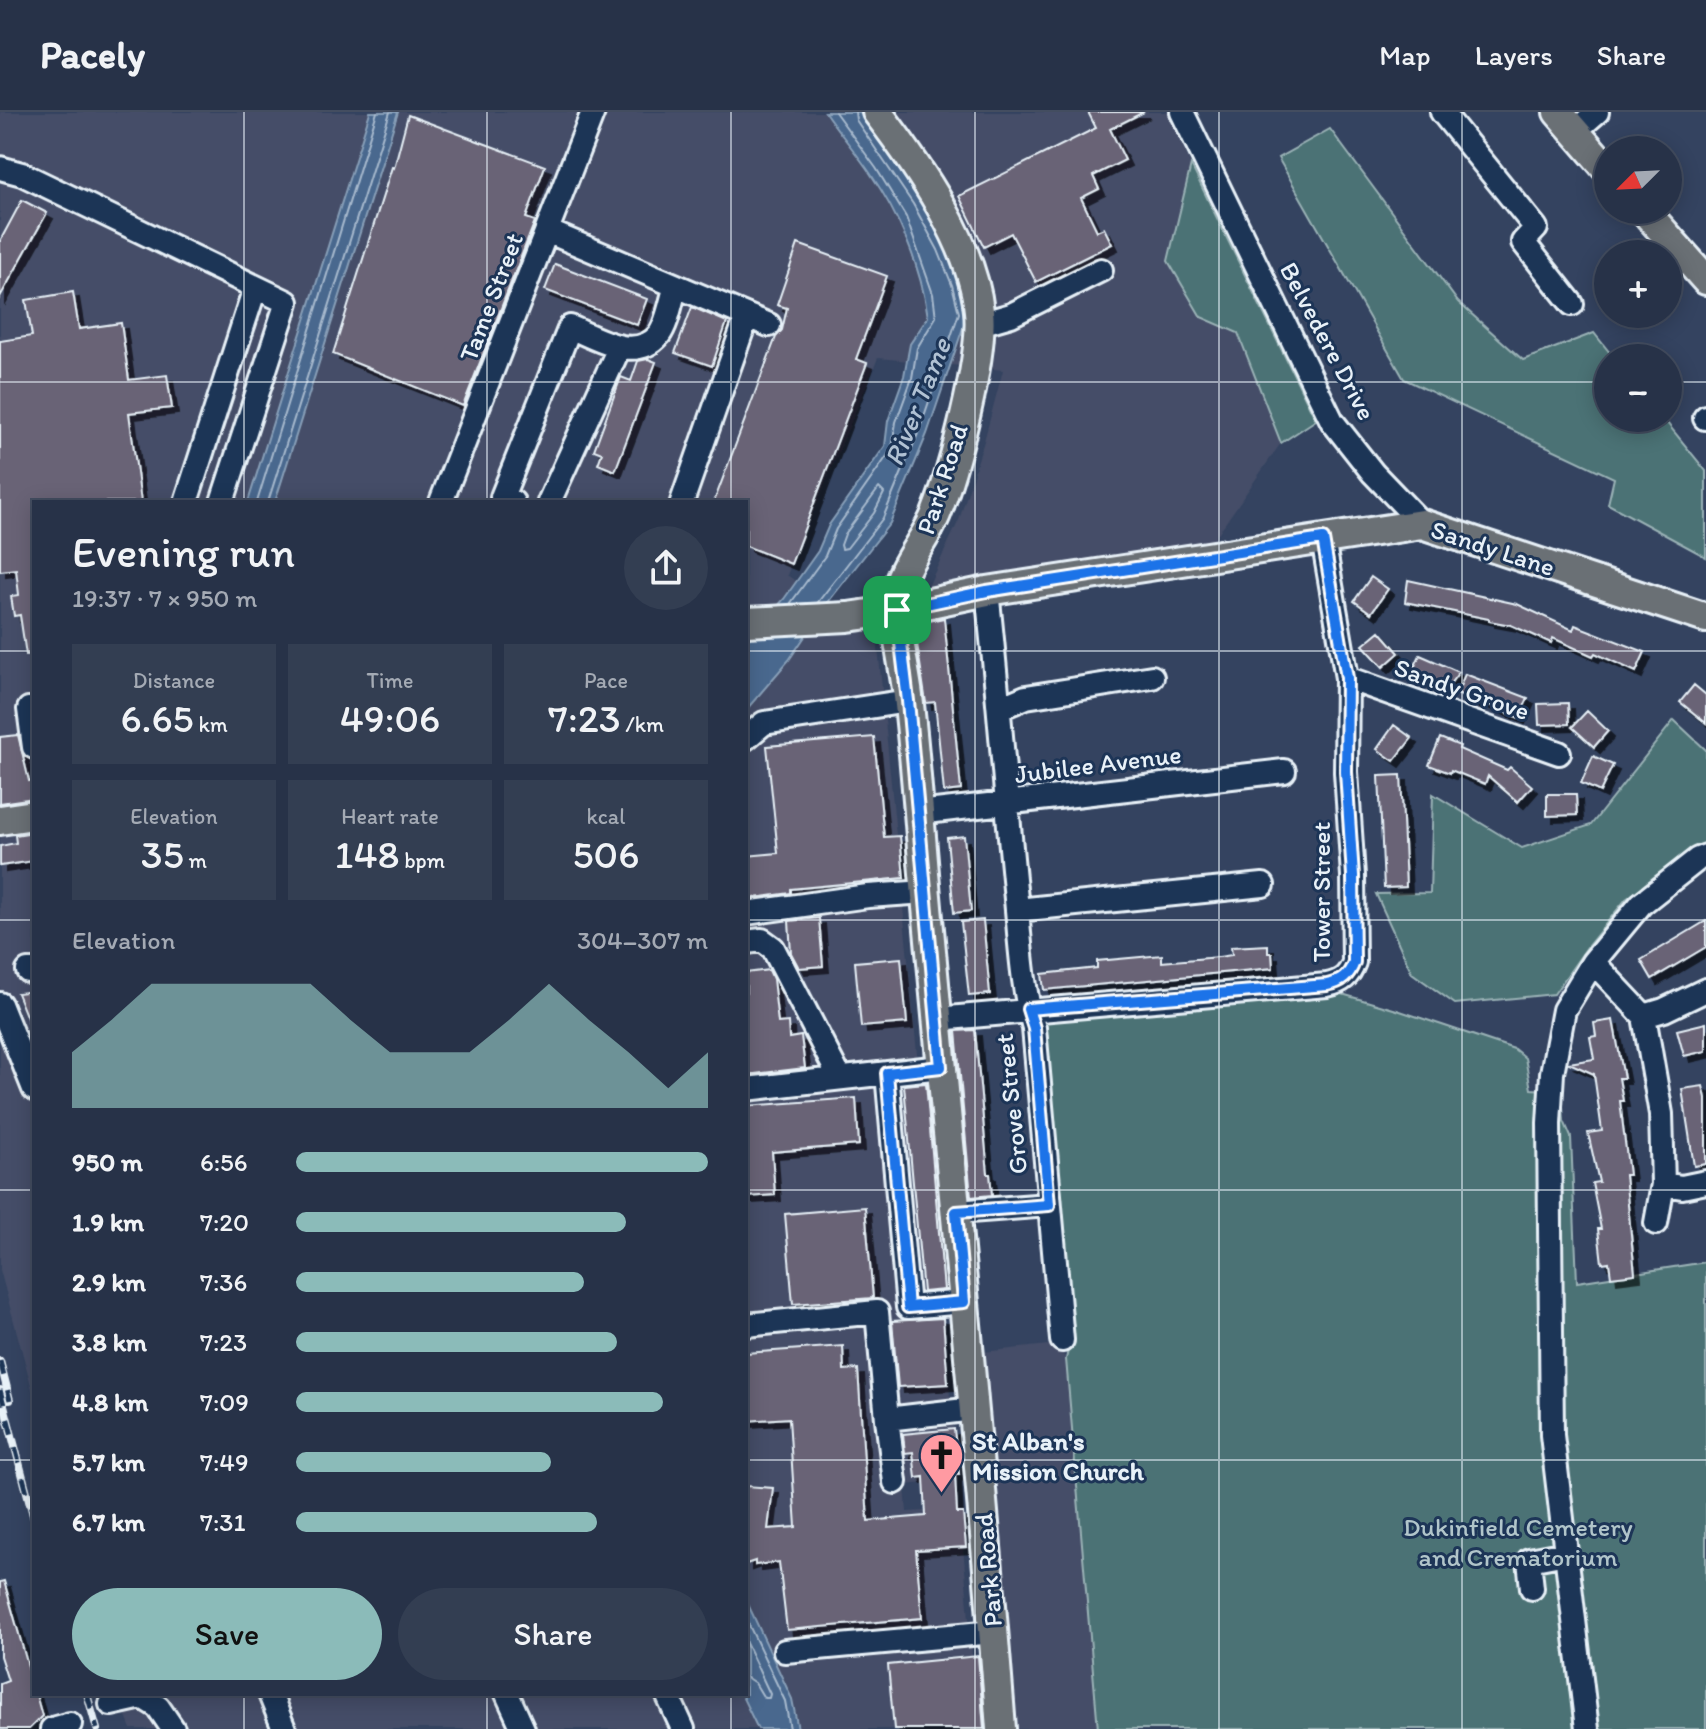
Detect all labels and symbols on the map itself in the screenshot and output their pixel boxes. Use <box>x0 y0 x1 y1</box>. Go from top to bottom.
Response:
north arrow <box>1594 136 1682 224</box>
street label: Tame Street <box>452 228 530 366</box>
street label: Belvedere Drive <box>1273 256 1383 426</box>
water label: River Tame <box>876 332 959 471</box>
street label: Park Road <box>909 420 975 538</box>
street label: Sandy Lane <box>1427 513 1559 583</box>
pin <box>863 576 931 644</box>
street label: Sandy Grove <box>1390 651 1534 727</box>
street label: Jubilee Avenue <box>1013 738 1183 790</box>
street label: Tower Street <box>1305 822 1337 962</box>
street label: Grove Street <box>988 1032 1034 1176</box>
place label: St Alban's Mission Church <box>972 1425 1145 1487</box>
church icon: St Alban's Mission Church <box>917 1432 965 1495</box>
park label: Dukinfield Cemetery and Crematorium <box>1403 1511 1633 1573</box>
street label: Park Road <box>967 1512 1009 1628</box>

